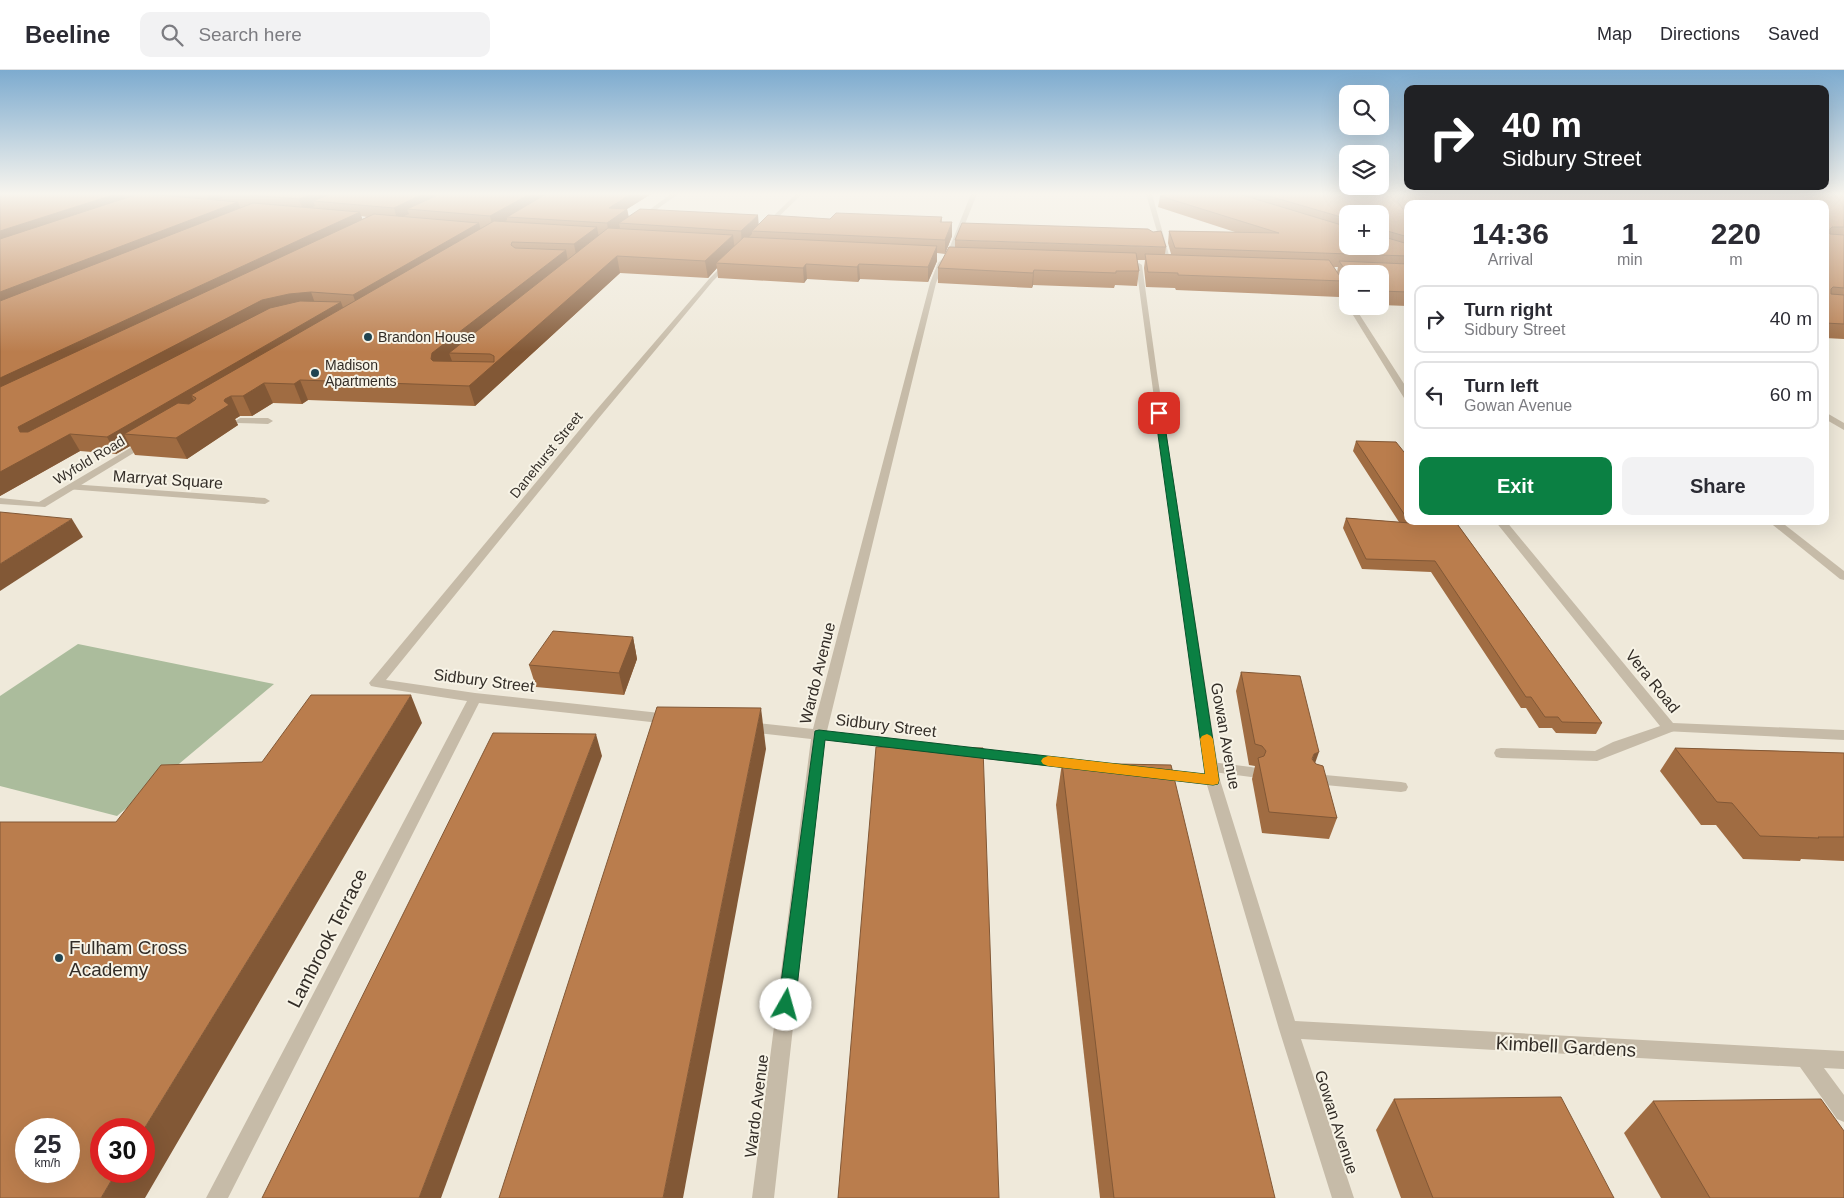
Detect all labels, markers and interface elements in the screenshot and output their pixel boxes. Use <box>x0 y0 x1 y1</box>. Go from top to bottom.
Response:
search box <box>140 12 490 57</box>
text: Beeline <box>25 21 110 48</box>
icon: search <box>158 21 186 49</box>
text: Search here <box>198 24 302 45</box>
text: Map <box>1597 24 1632 44</box>
text: Directions <box>1660 24 1740 44</box>
text: Saved <box>1768 24 1819 44</box>
map controls <box>1339 85 1389 315</box>
button: search <box>1339 85 1389 135</box>
icon: right <box>1419 105 1484 170</box>
text: 40 m <box>1502 105 1582 144</box>
button: layers <box>1339 145 1389 195</box>
text: Sidbury Street <box>1502 146 1641 171</box>
button: + <box>1339 205 1389 255</box>
text: 14:36 <box>1472 217 1549 250</box>
text: 1 <box>1621 217 1638 250</box>
text: 220 <box>1711 217 1761 250</box>
text: Arrival <box>1488 251 1533 268</box>
text: min <box>1617 251 1643 268</box>
text: m <box>1729 251 1742 268</box>
button: − <box>1339 265 1389 315</box>
text: Turn right <box>1464 299 1552 320</box>
icon: right <box>1421 305 1449 333</box>
text: 40 m <box>1770 308 1812 329</box>
text: Sidbury Street <box>1464 321 1565 338</box>
place label: Brandon House <box>378 329 476 345</box>
marker: Brandon House <box>362 331 374 343</box>
place label: Madison Apartments <box>325 357 397 389</box>
marker: Madison Apartments <box>309 367 321 379</box>
text: Turn left <box>1464 375 1539 396</box>
icon: left <box>1421 381 1449 409</box>
text: 60 m <box>1770 384 1812 405</box>
pin <box>1138 392 1180 434</box>
text: Gowan Avenue <box>1464 397 1572 414</box>
icon: arrive <box>1145 399 1173 427</box>
street label: Danehurst Street <box>506 409 586 501</box>
street label: Wyfold Road <box>51 433 127 487</box>
button: Exit <box>1419 457 1612 515</box>
button: Share <box>1622 457 1814 515</box>
street label: Marryat Square <box>112 467 224 492</box>
street label: Wardo Avenue <box>797 620 838 726</box>
street label: Vera Road <box>1622 647 1683 716</box>
street label: Sidbury Street <box>433 666 536 695</box>
street label: Gowan Avenue <box>1208 681 1243 791</box>
street label: Sidbury Street <box>835 711 938 740</box>
street label: Lambrook Terrace <box>283 865 371 1011</box>
place label: Fulham Cross Academy <box>69 937 187 980</box>
marker: Fulham Cross Academy <box>53 952 65 964</box>
position arrow <box>759 978 811 1030</box>
street label: Kimbell Gardens <box>1495 1032 1637 1061</box>
street label: Wardo Avenue <box>742 1053 771 1159</box>
street label: Gowan Avenue <box>1312 1068 1361 1176</box>
speed limit sign: 30 <box>90 1118 155 1183</box>
text: 25 <box>34 1130 61 1158</box>
text: km/h <box>34 1156 61 1170</box>

